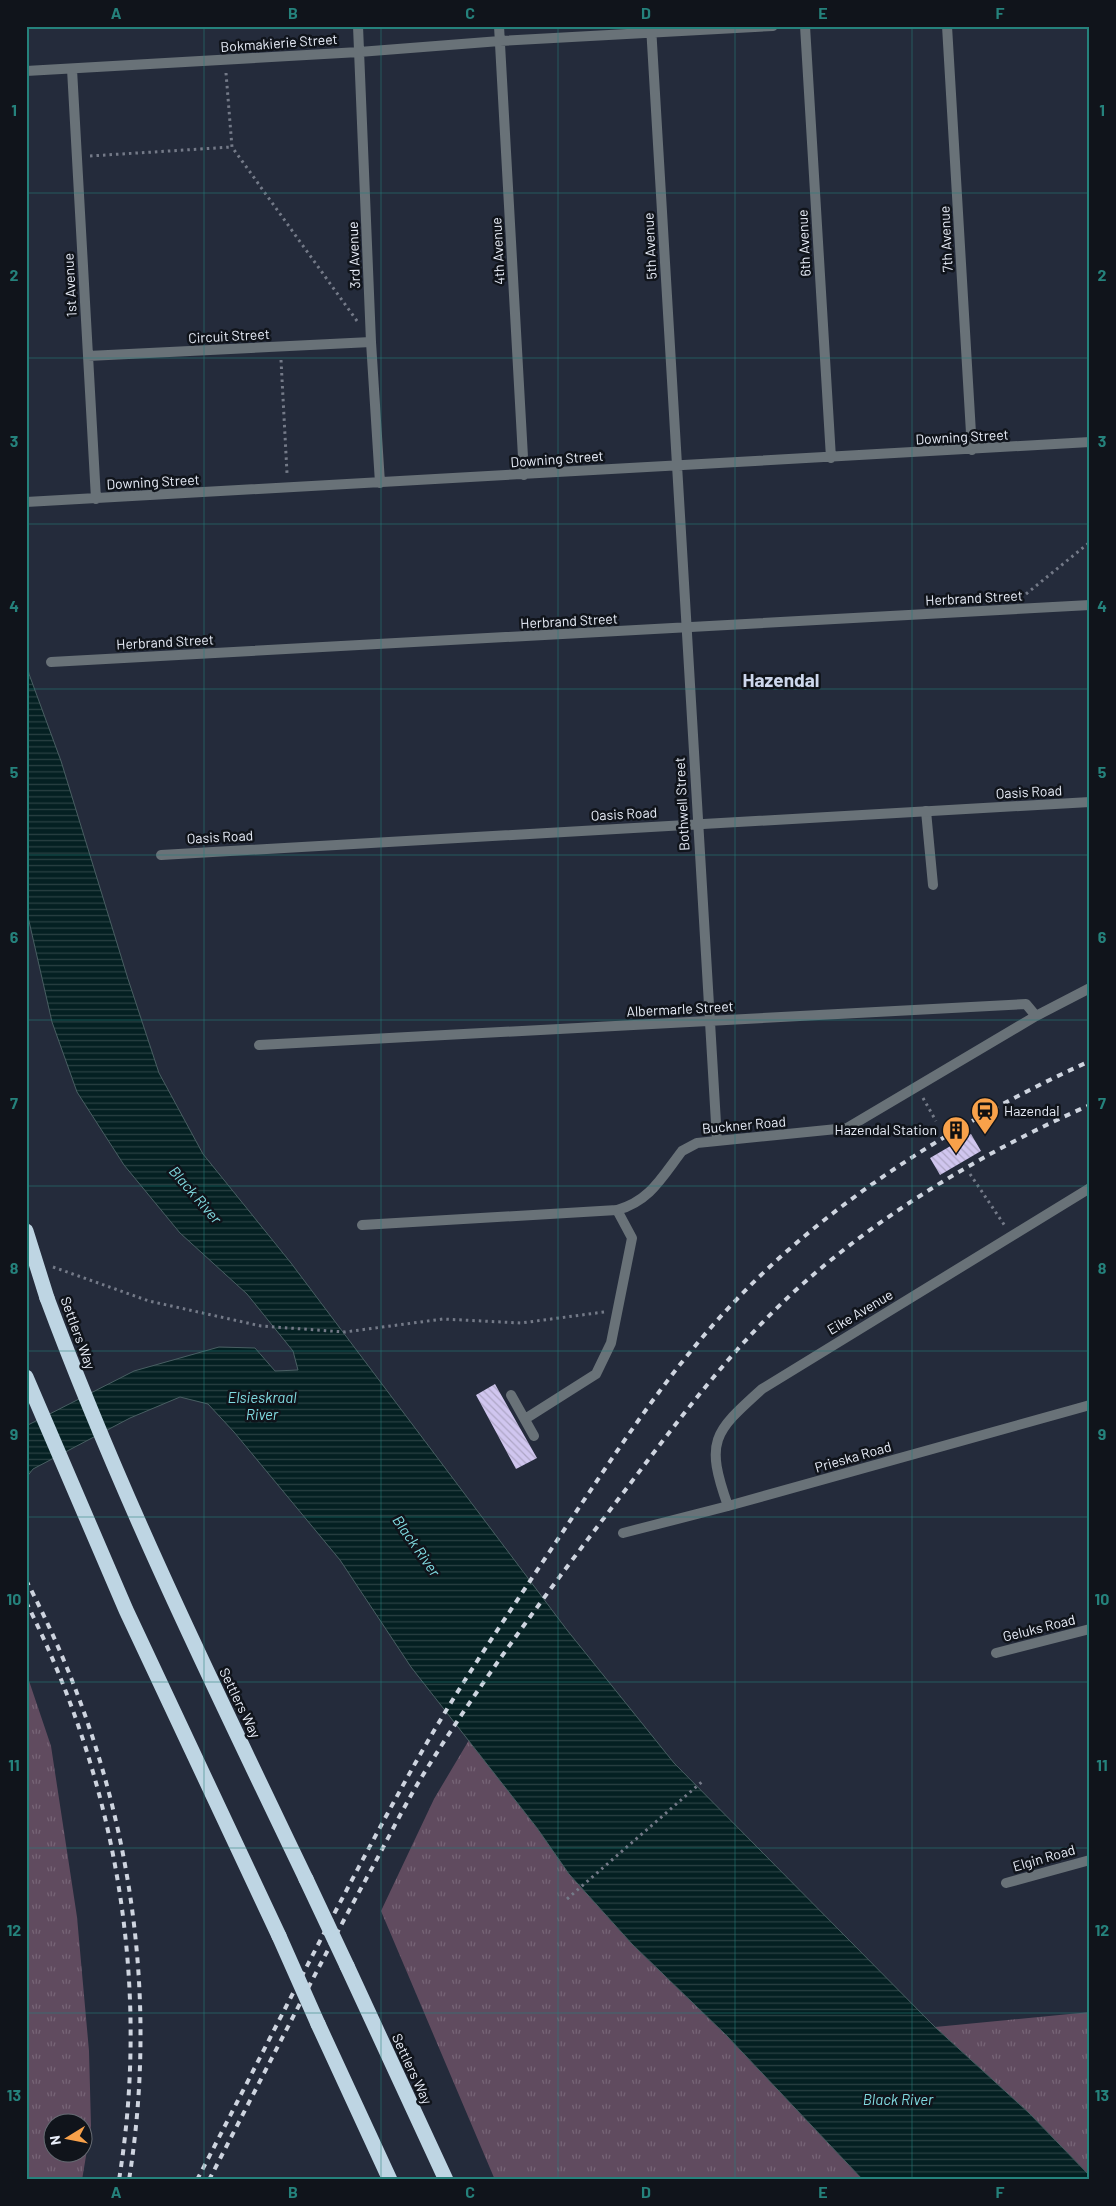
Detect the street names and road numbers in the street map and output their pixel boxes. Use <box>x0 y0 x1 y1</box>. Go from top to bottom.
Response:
street label: Bokmakierie Street <box>220 30 338 55</box>
street label: 7th Avenue <box>935 205 956 273</box>
street label: 6th Avenue <box>793 209 814 277</box>
street label: 5th Avenue <box>639 212 660 280</box>
street label: 4th Avenue <box>487 217 508 285</box>
street label: 3rd Avenue <box>344 221 363 289</box>
street label: 1st Avenue <box>59 253 80 317</box>
street label: Circuit Street <box>188 325 270 346</box>
street label: Downing Street <box>915 426 1009 447</box>
street label: Downing Street <box>510 447 604 470</box>
street label: Downing Street <box>106 471 200 492</box>
street label: Herbrand Street <box>925 586 1023 609</box>
street label: Herbrand Street <box>520 609 618 632</box>
street label: Herbrand Street <box>116 630 214 653</box>
street label: Bothwell Street <box>671 757 692 851</box>
street label: Oasis Road <box>995 781 1063 802</box>
street label: Oasis Road <box>590 803 658 824</box>
street label: Oasis Road <box>186 826 254 847</box>
street label: Albermarle Street <box>626 997 734 1020</box>
street label: Buckner Road <box>701 1112 787 1137</box>
street label: Eike Avenue <box>824 1285 896 1338</box>
street label: Settlers Way <box>57 1294 100 1372</box>
street label: Prieska Road <box>813 1437 893 1476</box>
street label: Geluks Road <box>1001 1610 1077 1645</box>
street label: Settlers Way <box>216 1665 265 1741</box>
street label: Elgin Road <box>1011 1841 1077 1875</box>
street label: Settlers Way <box>389 2031 436 2107</box>

